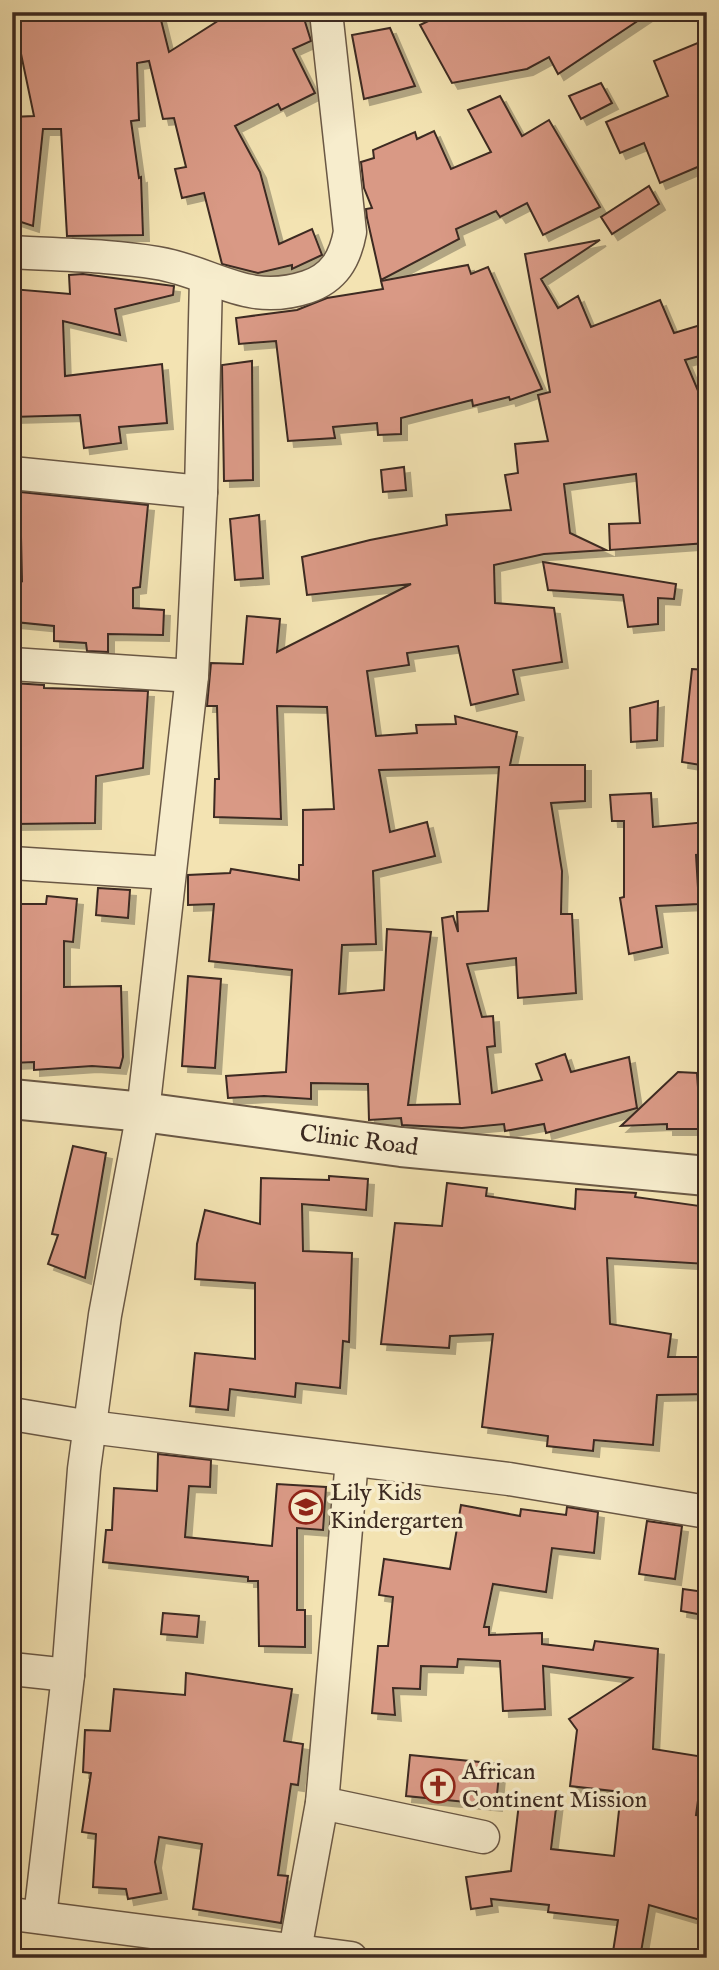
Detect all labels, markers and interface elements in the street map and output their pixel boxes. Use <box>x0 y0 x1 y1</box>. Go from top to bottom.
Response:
street label: Clinic Road <box>298 1118 420 1164</box>
place label: Lily Kids Kindergarten <box>330 1478 464 1537</box>
school or university icon: Lily Kids Kindergarten <box>287 1488 325 1526</box>
place label: African Continent Mission <box>461 1757 647 1816</box>
church icon: African Continent Mission <box>419 1767 457 1805</box>

